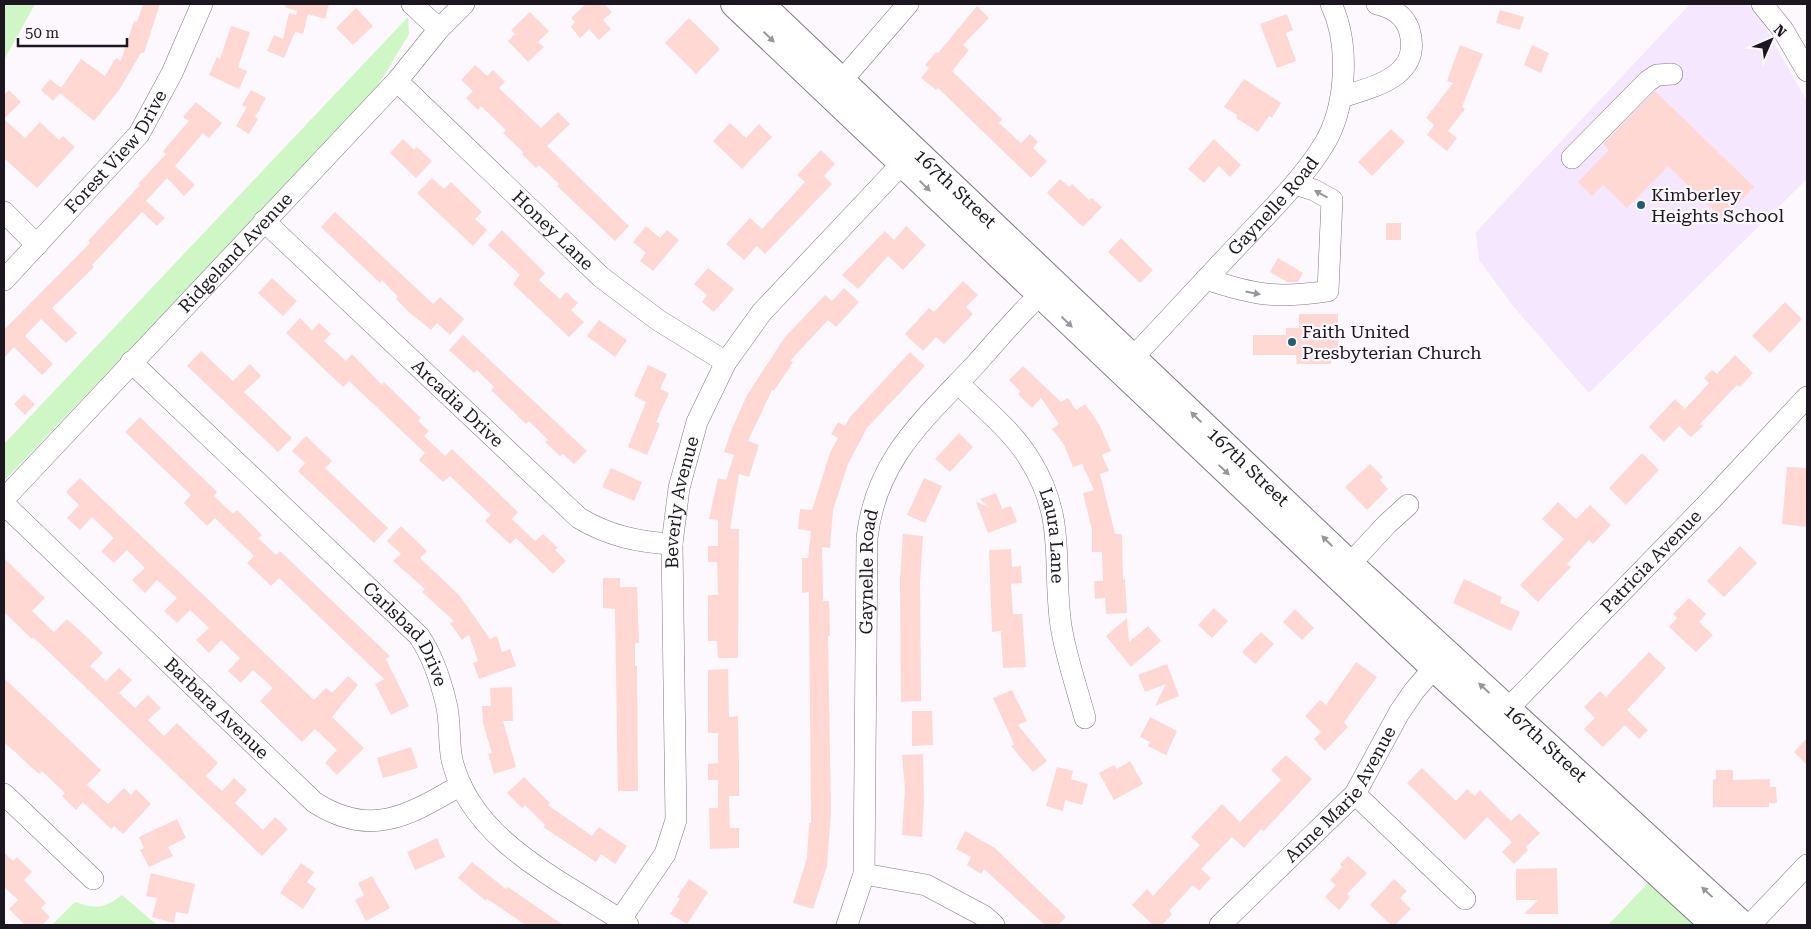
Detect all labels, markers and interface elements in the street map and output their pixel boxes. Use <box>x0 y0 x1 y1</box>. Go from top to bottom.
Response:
scale bar <box>18 15 126 47</box>
north arrow <box>1746 15 1796 65</box>
text: N <box>1771 21 1790 40</box>
text: 50 m <box>25 24 60 42</box>
one-way arrow <box>763 31 775 43</box>
street label: Forest View Drive <box>60 86 171 217</box>
street label: 167th Street <box>910 145 1001 232</box>
street label: Gaynelle Road <box>1223 152 1323 259</box>
one-way arrow <box>918 180 930 192</box>
place label: Kimberley Heights School <box>1651 184 1784 226</box>
street label: Honey Lane <box>508 186 598 274</box>
street label: Ridgeland Avenue <box>174 188 297 317</box>
one-way arrow <box>1314 190 1328 198</box>
marker: Kimberley Heights School <box>1635 199 1647 211</box>
one-way arrow <box>1245 289 1261 297</box>
one-way arrow <box>1061 316 1073 328</box>
place label: Faith United Presbyterian Church <box>1302 321 1482 363</box>
marker: Faith United Presbyterian Church <box>1286 336 1298 348</box>
street label: Arcadia Drive <box>408 355 508 451</box>
one-way arrow <box>1190 411 1202 423</box>
street label: 167th Street <box>1203 423 1294 511</box>
street label: Beverly Avenue <box>661 434 703 569</box>
one-way arrow <box>1217 464 1229 476</box>
street label: Laura Lane <box>1035 485 1069 584</box>
street label: Patricia Avenue <box>1596 505 1705 617</box>
street label: Gaynelle Road <box>855 507 882 635</box>
one-way arrow <box>1321 535 1333 547</box>
street label: Carlsbad Drive <box>359 577 452 689</box>
street label: Barbara Avenue <box>161 653 274 763</box>
one-way arrow <box>1478 682 1490 694</box>
street label: 167th Street <box>1500 700 1592 786</box>
street label: Anne Marie Avenue <box>1280 722 1400 866</box>
one-way arrow <box>1701 886 1713 898</box>

